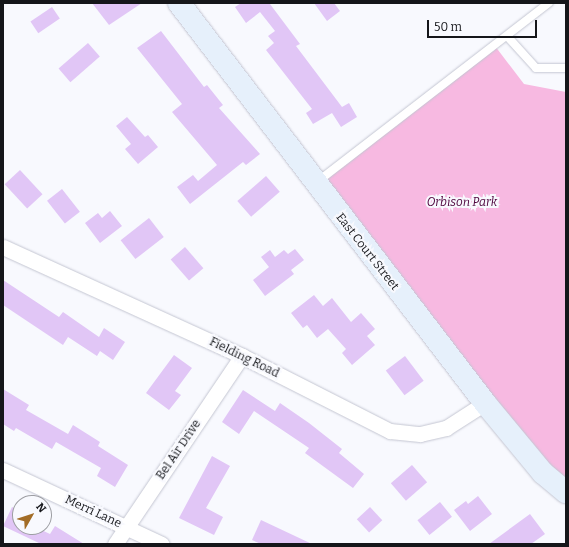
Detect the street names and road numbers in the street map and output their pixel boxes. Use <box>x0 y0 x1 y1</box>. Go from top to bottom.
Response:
street label: East Court Street <box>332 211 402 293</box>
street label: Fielding Road <box>207 335 281 381</box>
street label: Bel Air Drive <box>154 417 204 483</box>
street label: Merri Lane <box>63 493 123 531</box>

